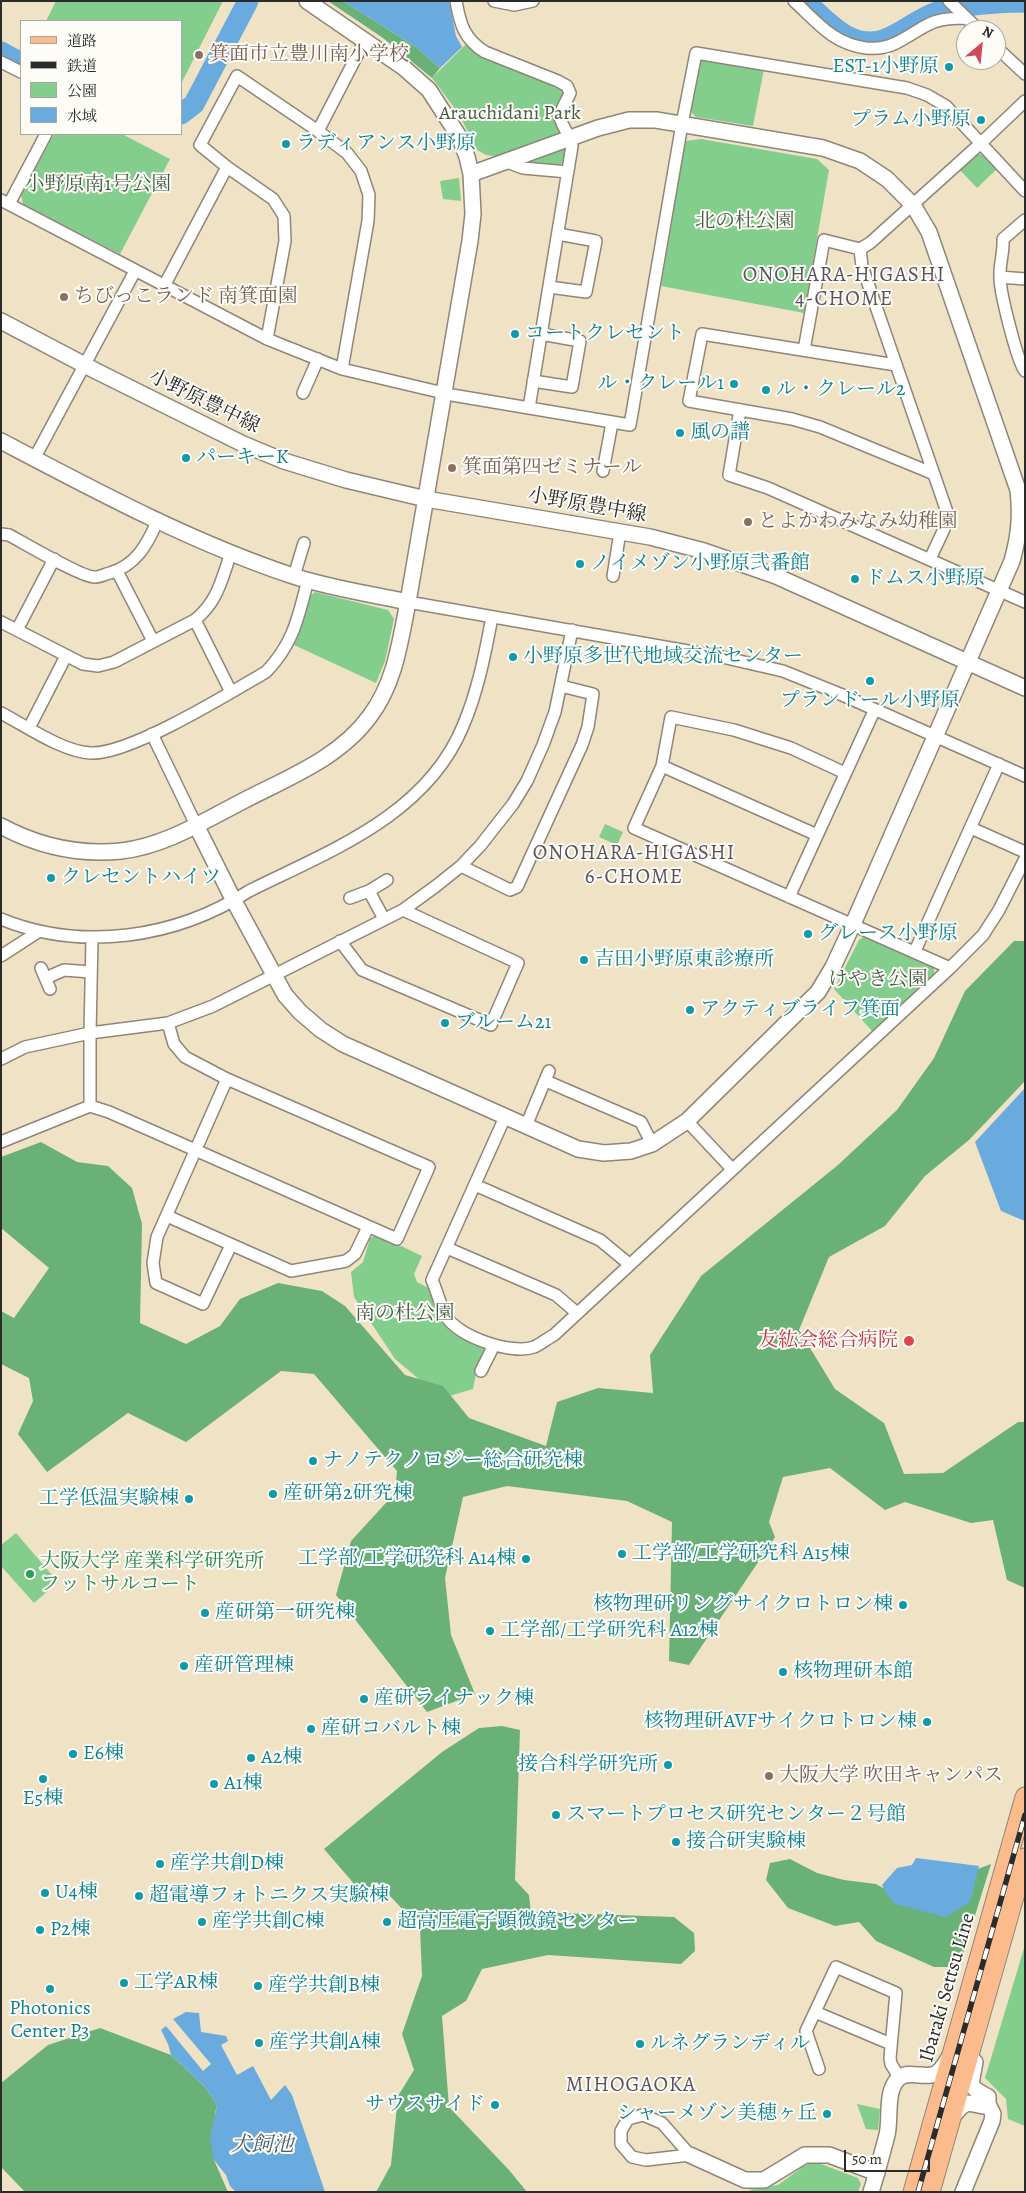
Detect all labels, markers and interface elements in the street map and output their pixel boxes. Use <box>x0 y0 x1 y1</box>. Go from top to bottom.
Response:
legend <box>20 20 182 135</box>
north arrow <box>956 20 1006 70</box>
text: N <box>979 21 997 43</box>
text: 道路 <box>67 31 97 51</box>
place label: 箕面市立豊川南小学校 <box>209 43 409 67</box>
marker: 箕面市立豊川南小学校 <box>193 49 205 61</box>
place label: EST-1小野原 <box>833 55 939 79</box>
text: 鉄道 <box>67 56 97 76</box>
marker: EST-1小野原 <box>943 61 955 73</box>
text: 公園 <box>67 81 97 101</box>
park label: Arauchidani Park <box>439 102 581 126</box>
text: 水域 <box>67 106 97 126</box>
place label: プラム小野原 <box>851 108 971 132</box>
marker: プラム小野原 <box>975 114 987 126</box>
place label: ラディアンス小野原 <box>296 132 476 156</box>
marker: ラディアンス小野原 <box>280 138 292 150</box>
park label: 小野原南1号公園 <box>25 173 171 197</box>
park label: 北の杜公園 <box>695 210 795 234</box>
district label: ONOHARA-HIGASHI 4-CHOME <box>741 263 947 313</box>
place label: ちびっこランド 南箕面園 <box>74 285 298 309</box>
marker: ちびっこランド 南箕面園 <box>58 291 70 303</box>
place label: コートクレセント <box>525 322 685 346</box>
marker: コートクレセント <box>509 328 521 340</box>
street label: 小野原豊中線 <box>145 365 263 439</box>
place label: ル・クレール1 <box>597 372 724 396</box>
marker: ル・クレール1 <box>728 378 740 390</box>
place label: ル・クレール2 <box>776 378 905 402</box>
marker: ル・クレール2 <box>760 384 772 396</box>
place label: 風の譜 <box>690 421 750 445</box>
marker: 風の譜 <box>674 427 686 439</box>
place label: パーキーK <box>196 446 289 470</box>
marker: パーキーK <box>180 452 192 464</box>
place label: 箕面第四ゼミナール <box>462 456 642 480</box>
marker: 箕面第四ゼミナール <box>446 462 458 474</box>
street label: 小野原豊中線 <box>526 484 648 528</box>
place label: とよかわみなみ幼稚園 <box>758 510 958 534</box>
marker: とよかわみなみ幼稚園 <box>742 516 754 528</box>
place label: ノイメゾン小野原弐番館 <box>590 552 810 576</box>
marker: ノイメゾン小野原弐番館 <box>574 558 586 570</box>
place label: ドムス小野原 <box>865 567 985 591</box>
marker: ドムス小野原 <box>849 573 861 585</box>
place label: 小野原多世代地域交流センター <box>523 645 803 669</box>
marker: 小野原多世代地域交流センター <box>507 651 519 663</box>
marker: プランドール小野原 <box>864 675 876 687</box>
place label: プランドール小野原 <box>780 689 960 713</box>
district label: ONOHARA-HIGASHI 6-CHOME <box>531 841 737 891</box>
place label: クレセントハイツ <box>61 866 221 890</box>
marker: クレセントハイツ <box>45 872 57 884</box>
place label: グレース小野原 <box>818 922 958 946</box>
marker: グレース小野原 <box>802 928 814 940</box>
place label: 吉田小野原東診療所 <box>594 948 774 972</box>
marker: 吉田小野原東診療所 <box>578 954 590 966</box>
park label: けやき公園 <box>828 968 928 992</box>
place label: アクティブライフ箕面 <box>700 998 900 1022</box>
marker: アクティブライフ箕面 <box>684 1004 696 1016</box>
place label: ブルーム21 <box>455 1011 551 1035</box>
marker: ブルーム21 <box>439 1017 451 1029</box>
park label: 南の杜公園 <box>355 1302 455 1326</box>
place label: 友紘会総合病院 <box>758 1329 898 1353</box>
marker: 友紘会総合病院 <box>902 1334 916 1348</box>
place label: ナノテクノロジー総合研究棟 <box>323 1449 583 1473</box>
marker: ナノテクノロジー総合研究棟 <box>307 1455 319 1467</box>
place label: 産研第2研究棟 <box>283 1482 412 1506</box>
place label: 工学低温実験棟 <box>39 1487 179 1511</box>
marker: 産研第2研究棟 <box>267 1488 279 1500</box>
marker: 工学低温実験棟 <box>183 1493 195 1505</box>
place label: 工学部/工学研究科 A15棟 <box>632 1542 850 1566</box>
place label: 工学部/工学研究科 A14棟 <box>298 1547 516 1571</box>
marker: 工学部/工学研究科 A15棟 <box>616 1548 628 1560</box>
place label: 大阪大学 産業科学研究所 フットサルコート <box>40 1550 264 1597</box>
marker: 工学部/工学研究科 A14棟 <box>520 1553 532 1565</box>
marker: 大阪大学 産業科学研究所 フットサルコート <box>24 1568 36 1580</box>
place label: 核物理研リングサイクロトロン棟 <box>593 1593 893 1617</box>
marker: 核物理研リングサイクロトロン棟 <box>897 1599 909 1611</box>
place label: 産研第一研究棟 <box>215 1601 355 1625</box>
marker: 産研第一研究棟 <box>199 1607 211 1619</box>
place label: 工学部/工学研究科 A12棟 <box>500 1619 719 1643</box>
marker: 工学部/工学研究科 A12棟 <box>484 1625 496 1637</box>
place label: 産研管理棟 <box>194 1654 294 1678</box>
marker: 産研管理棟 <box>178 1660 190 1672</box>
place label: 核物理研本館 <box>793 1660 913 1684</box>
marker: 核物理研本館 <box>777 1666 789 1678</box>
place label: 産研ライナック棟 <box>374 1687 534 1711</box>
marker: 産研ライナック棟 <box>358 1693 370 1705</box>
place label: 核物理研AVFサイクロトロン棟 <box>644 1710 917 1734</box>
marker: 核物理研AVFサイクロトロン棟 <box>921 1716 933 1728</box>
place label: 産研コバルト棟 <box>321 1717 461 1741</box>
marker: 産研コバルト棟 <box>305 1723 317 1735</box>
place label: E6棟 <box>83 1742 124 1766</box>
place label: A2棟 <box>261 1746 302 1770</box>
marker: E6棟 <box>67 1748 79 1760</box>
marker: A2棟 <box>245 1752 257 1764</box>
place label: 接合科学研究所 <box>518 1753 658 1777</box>
marker: 接合科学研究所 <box>662 1759 674 1771</box>
place label: 大阪大学 吹田キャンパス <box>779 1764 1003 1788</box>
marker: 大阪大学 吹田キャンパス <box>763 1770 775 1782</box>
place label: A1棟 <box>224 1772 263 1796</box>
marker: E5棟 <box>37 1773 49 1785</box>
marker: A1棟 <box>208 1778 220 1790</box>
place label: E5棟 <box>23 1787 63 1811</box>
place label: スマートプロセス研究センター２号館 <box>566 1803 906 1827</box>
marker: スマートプロセス研究センター２号館 <box>550 1809 562 1821</box>
place label: 接合研実験棟 <box>686 1830 806 1854</box>
marker: 接合研実験棟 <box>670 1836 682 1848</box>
place label: 産学共創D棟 <box>170 1852 284 1876</box>
marker: 産学共創D棟 <box>154 1858 166 1870</box>
place label: U4棟 <box>55 1881 98 1905</box>
place label: 超電導フォトニクス実験棟 <box>149 1884 389 1908</box>
marker: U4棟 <box>39 1887 51 1899</box>
marker: 超電導フォトニクス実験棟 <box>133 1890 145 1902</box>
place label: 産学共創C棟 <box>212 1910 325 1934</box>
place label: 超高圧電子顕微鏡センター <box>397 1910 637 1934</box>
street label: Ibaraki Settsu Line <box>915 1911 981 2065</box>
marker: 産学共創C棟 <box>196 1916 208 1928</box>
marker: 超高圧電子顕微鏡センター <box>381 1916 393 1928</box>
place label: P2棟 <box>50 1918 91 1942</box>
marker: P2棟 <box>34 1924 46 1936</box>
place label: 工学AR棟 <box>134 1971 218 1995</box>
place label: 産学共創B棟 <box>268 1974 380 1998</box>
marker: 工学AR棟 <box>118 1977 130 1989</box>
marker: 産学共創B棟 <box>252 1980 264 1992</box>
marker: Photonics Center P3 <box>44 1983 56 1995</box>
place label: Photonics Center P3 <box>9 1997 91 2044</box>
place label: 産学共創A棟 <box>269 2031 381 2055</box>
place label: ルネグランディル <box>650 2032 810 2056</box>
marker: 産学共創A棟 <box>253 2037 265 2049</box>
marker: ルネグランディル <box>634 2038 646 2050</box>
district label: MIHOGAOKA <box>565 2073 697 2099</box>
place label: サウスサイド <box>365 2093 485 2117</box>
marker: サウスサイド <box>489 2099 501 2111</box>
place label: シャーメゾン美穂ヶ丘 <box>617 2102 817 2126</box>
marker: シャーメゾン美穂ヶ丘 <box>821 2108 833 2120</box>
water label: 犬飼池 <box>231 2133 293 2159</box>
scale bar <box>846 2140 932 2172</box>
text: 50 m <box>852 2149 882 2169</box>

